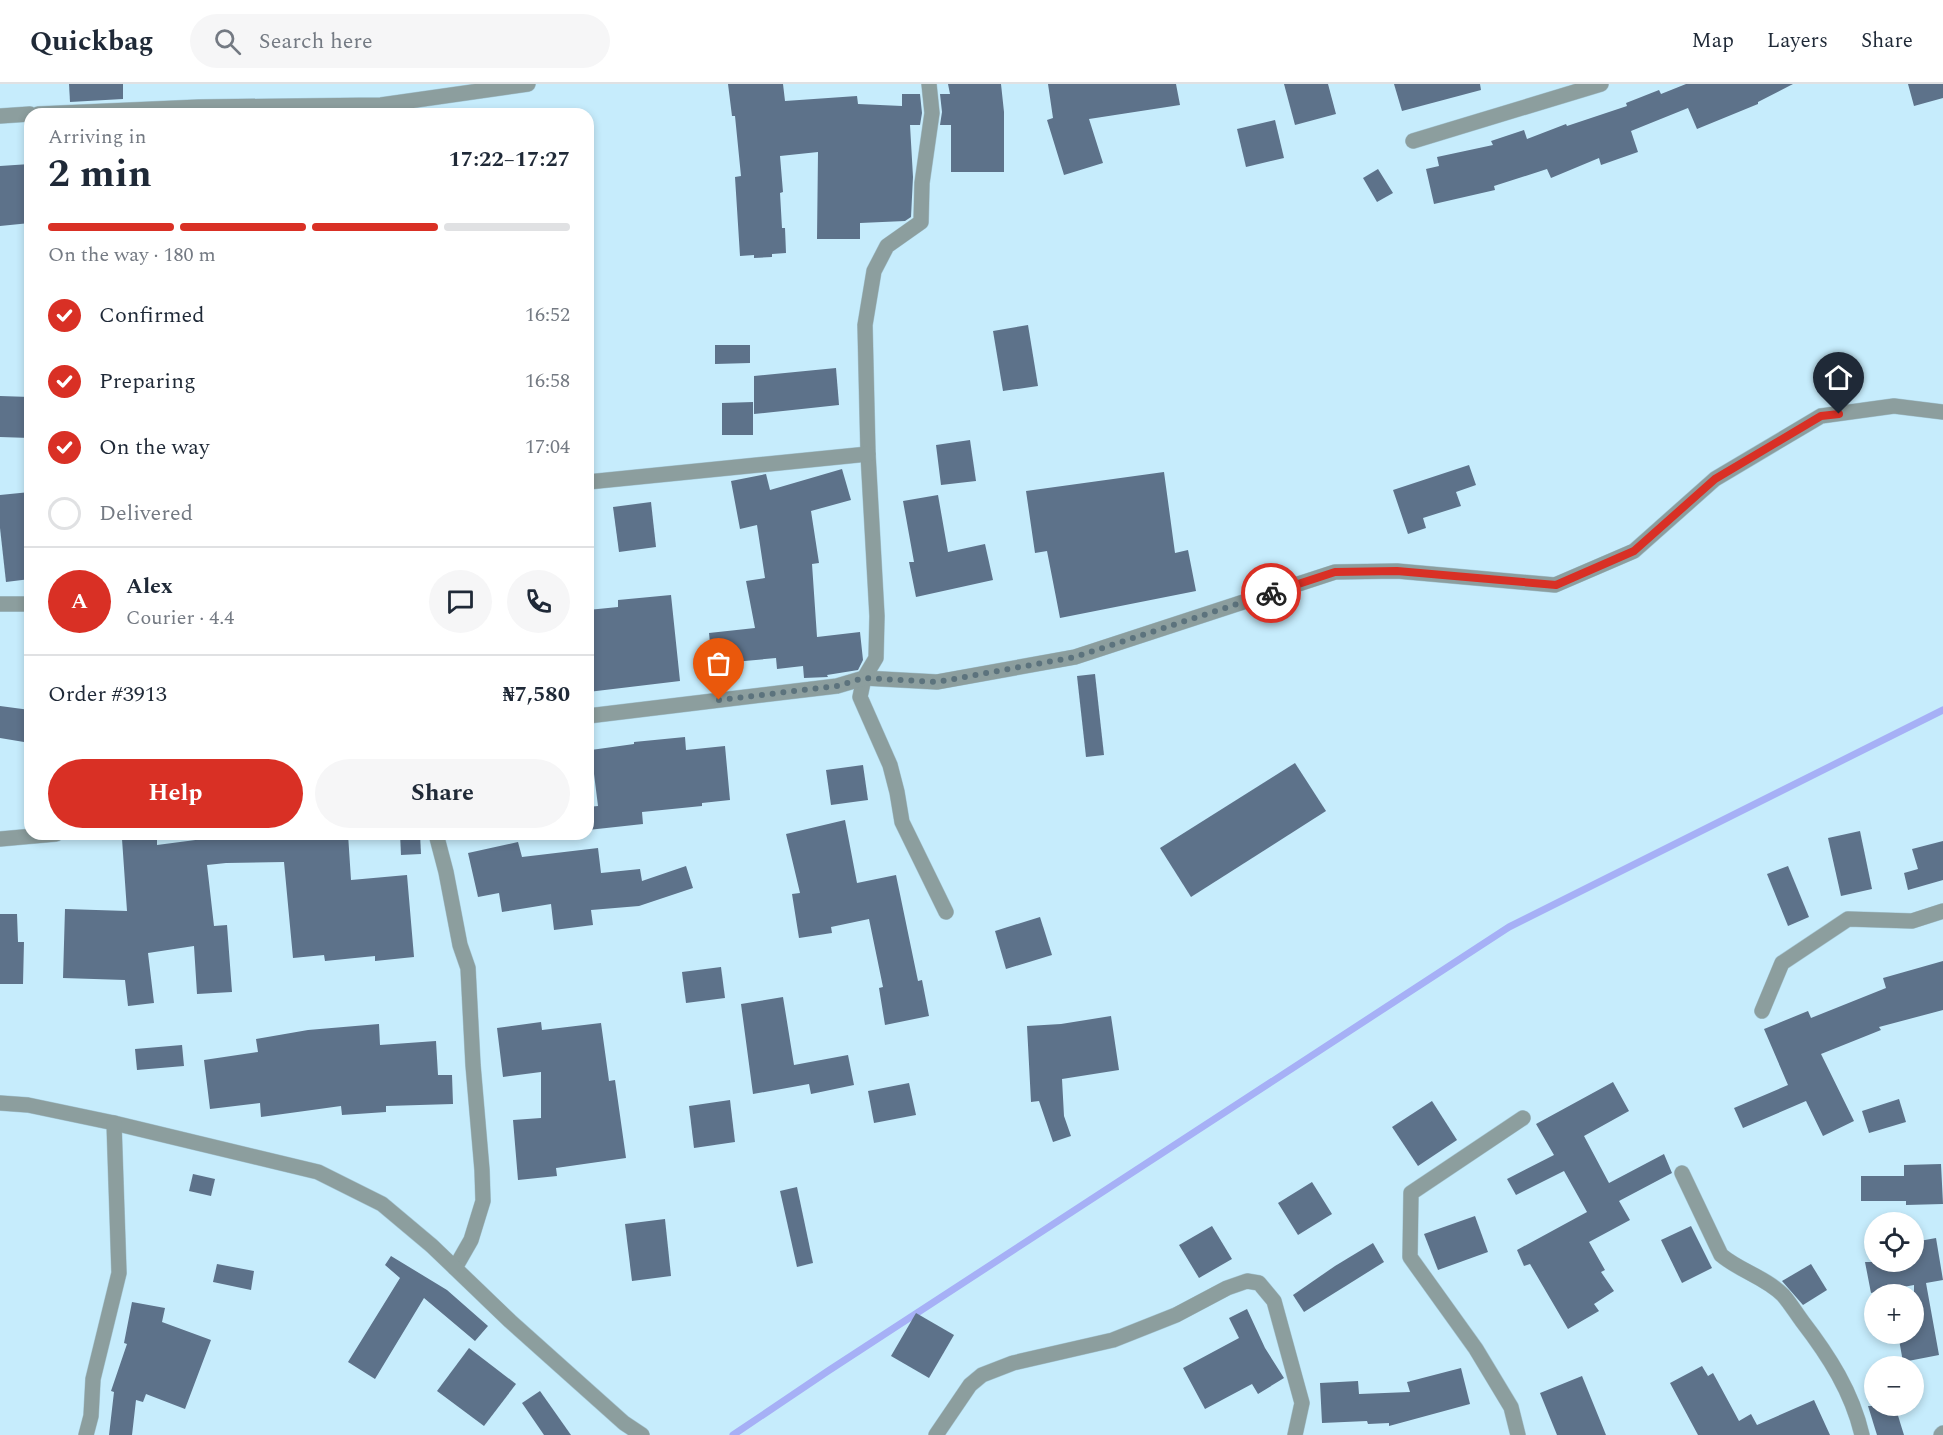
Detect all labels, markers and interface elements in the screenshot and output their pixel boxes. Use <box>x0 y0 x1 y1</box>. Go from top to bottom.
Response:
search box <box>190 14 610 68</box>
text: Quickbag <box>30 20 154 63</box>
icon: search <box>211 25 244 58</box>
text: Search here <box>259 25 373 58</box>
text: Map <box>1692 25 1734 57</box>
text: Layers <box>1767 25 1828 57</box>
text: Share <box>1861 25 1913 57</box>
text: Arriving in <box>48 122 146 152</box>
text: 17:22–17:27 <box>448 143 570 176</box>
text: 2 min <box>48 145 152 204</box>
text: On the way · 180 m <box>48 240 216 270</box>
icon: check <box>48 299 81 332</box>
text: Confirmed <box>99 299 205 332</box>
text: 16:52 <box>525 300 570 330</box>
pin <box>1813 352 1864 414</box>
icon: home <box>1822 361 1855 394</box>
icon: check <box>48 365 81 398</box>
text: Preparing <box>99 365 196 398</box>
text: 16:58 <box>525 366 570 396</box>
icon: check <box>48 431 81 464</box>
text: On the way <box>99 431 210 464</box>
text: 17:04 <box>525 432 570 462</box>
text: Delivered <box>99 497 193 530</box>
courier <box>1241 563 1301 623</box>
text: Alex <box>126 570 173 603</box>
button: chat <box>429 570 492 633</box>
button: phone <box>507 570 570 633</box>
icon: bike <box>1255 577 1288 610</box>
text: A <box>71 585 88 618</box>
text: Courier · 4.4 <box>126 603 234 633</box>
pin <box>693 638 744 700</box>
icon: bag <box>702 647 735 680</box>
text: Order #3913 <box>48 678 167 711</box>
text: ₦7,580 <box>502 678 570 711</box>
button: Help <box>48 759 303 828</box>
button: Share <box>315 759 570 828</box>
map controls <box>1864 1212 1924 1416</box>
button: locate <box>1864 1212 1924 1272</box>
button: + <box>1864 1284 1924 1344</box>
button: − <box>1864 1356 1924 1416</box>

